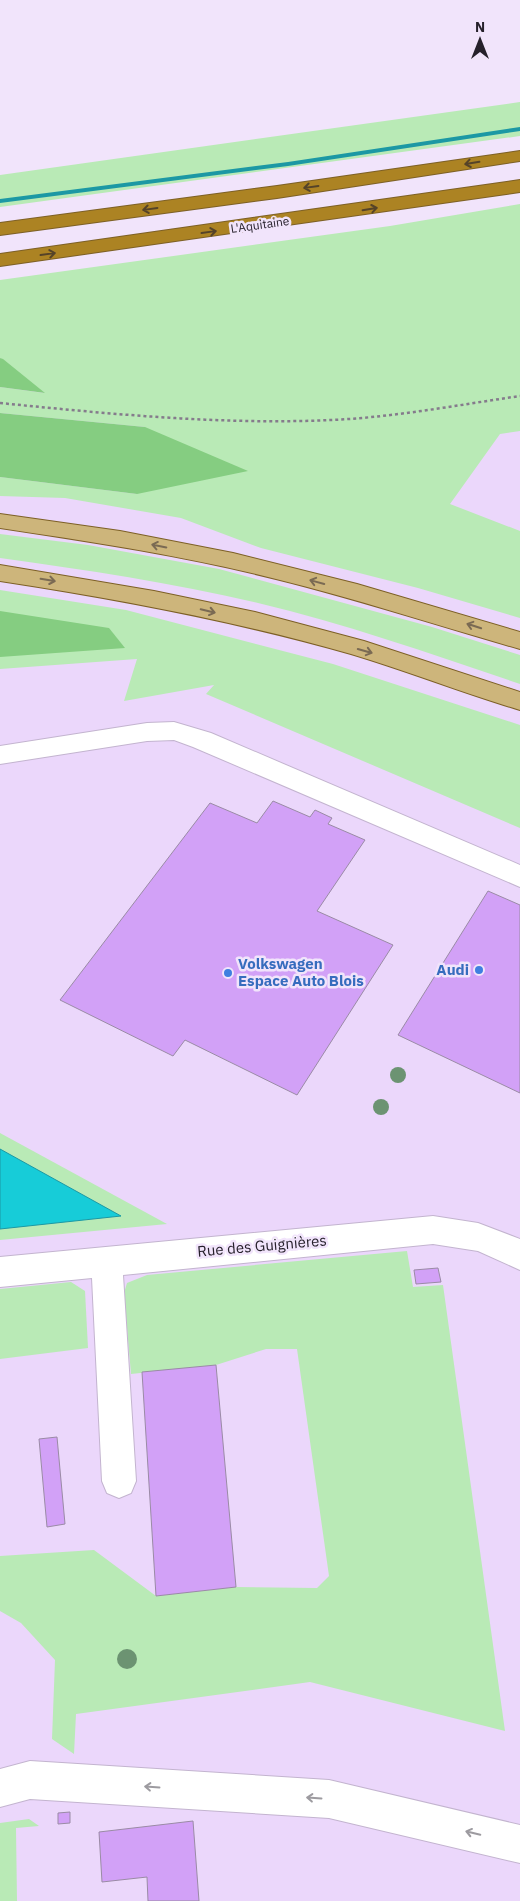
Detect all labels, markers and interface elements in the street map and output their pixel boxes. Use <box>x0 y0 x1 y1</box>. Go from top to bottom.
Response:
north arrow <box>455 15 505 65</box>
text: N <box>475 18 485 36</box>
one-way arrow <box>464 159 480 169</box>
one-way arrow <box>303 182 319 192</box>
one-way arrow <box>362 203 378 213</box>
one-way arrow <box>142 204 158 214</box>
street label: L'Aquitaine <box>230 213 291 236</box>
one-way arrow <box>201 226 217 236</box>
one-way arrow <box>40 249 56 259</box>
one-way arrow <box>151 541 167 550</box>
one-way arrow <box>40 575 56 585</box>
one-way arrow <box>310 577 326 586</box>
one-way arrow <box>199 607 215 616</box>
one-way arrow <box>466 621 482 630</box>
one-way arrow <box>357 646 373 656</box>
place label: Volkswagen Espace Auto Blois <box>238 954 364 990</box>
place label: Audi <box>436 960 469 979</box>
marker: Audi <box>473 964 485 976</box>
marker: Volkswagen Espace Auto Blois <box>222 967 234 979</box>
street label: Rue des Guignières <box>196 1230 327 1261</box>
one-way arrow <box>144 1783 160 1792</box>
one-way arrow <box>306 1793 322 1802</box>
one-way arrow <box>465 1828 481 1837</box>

